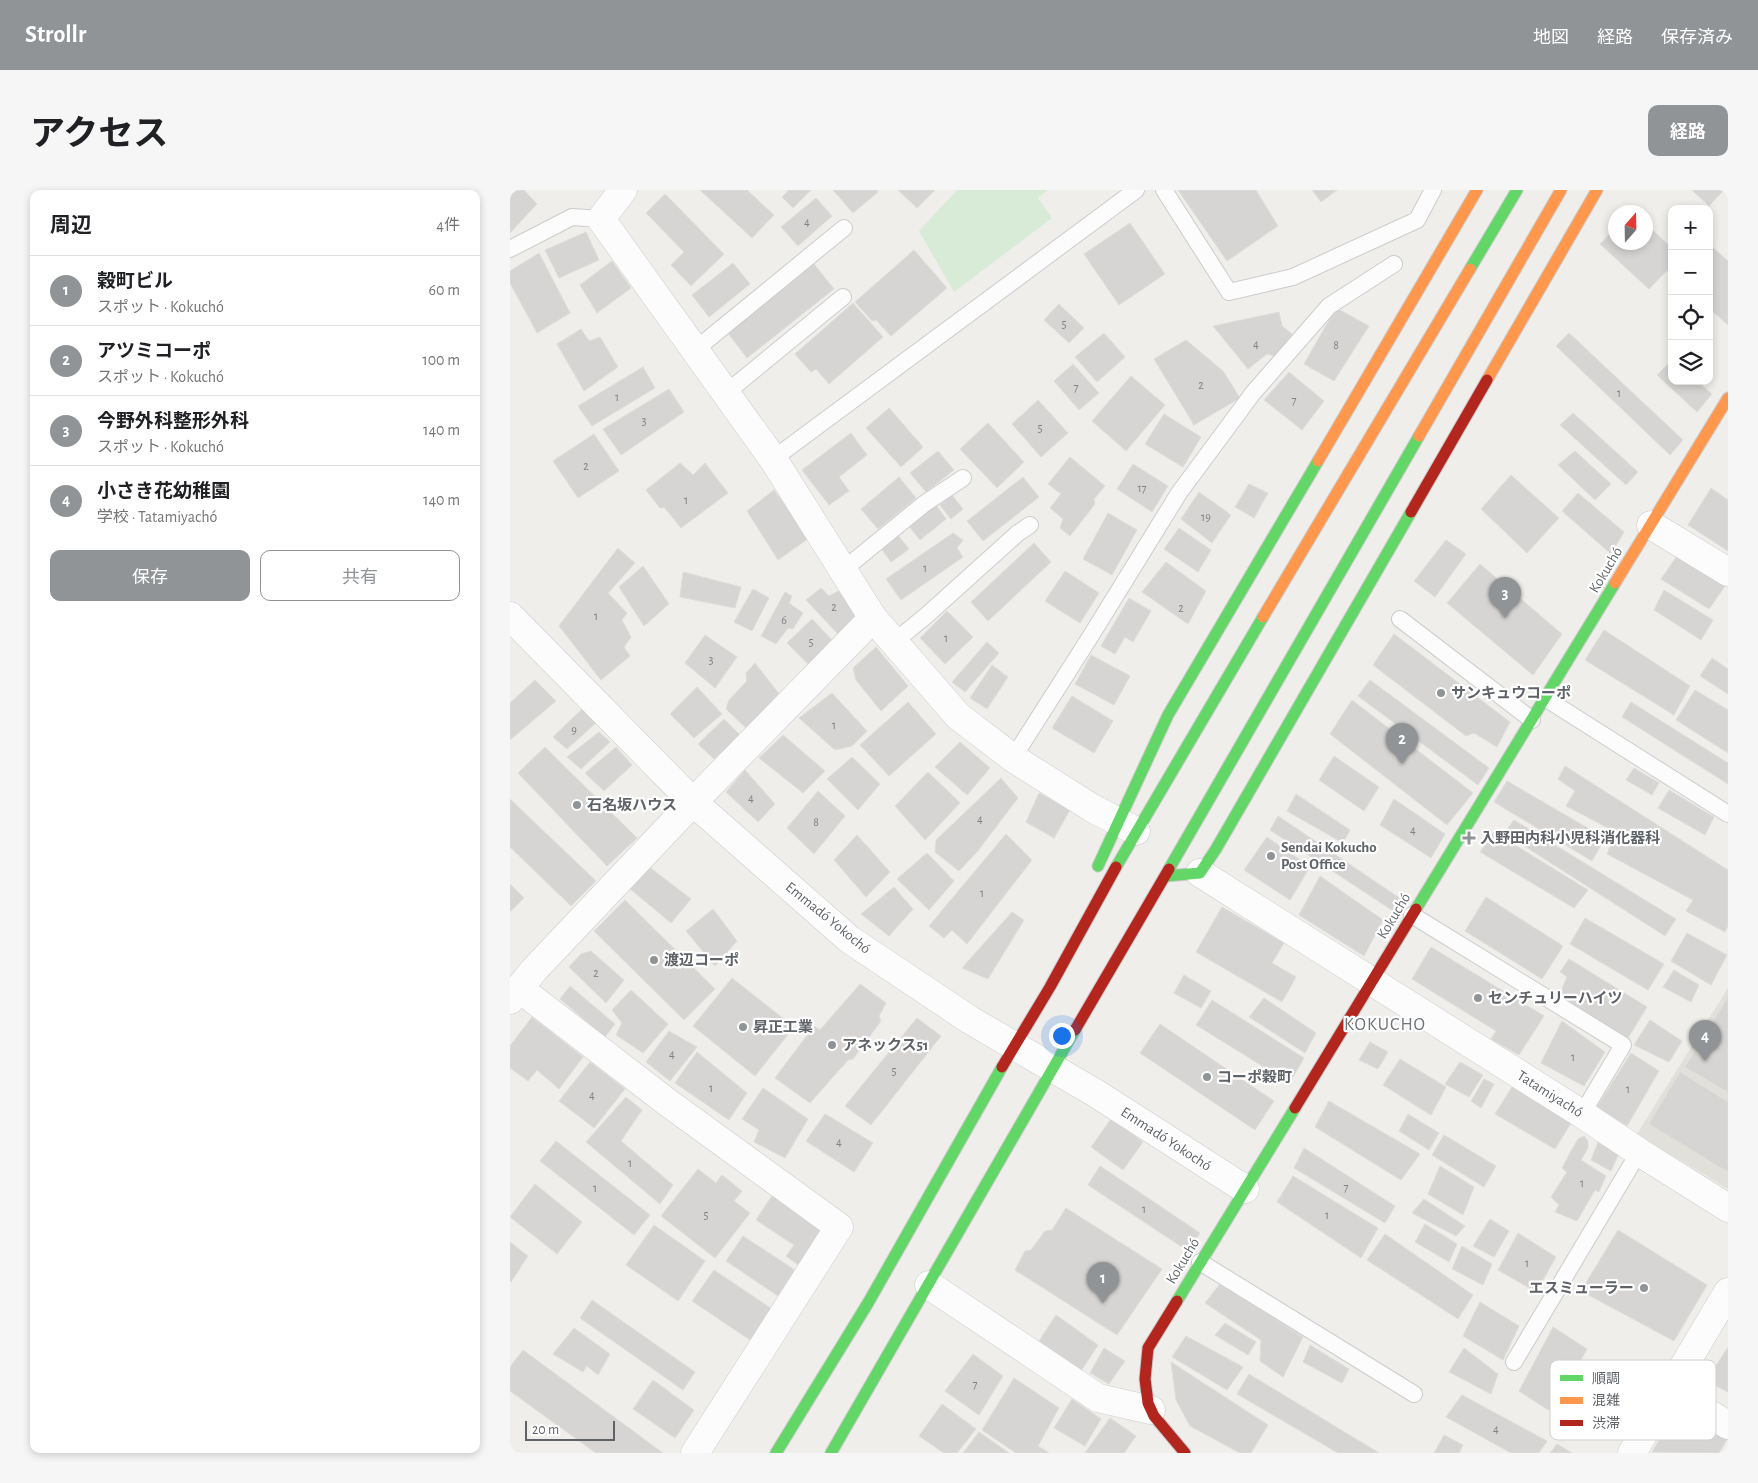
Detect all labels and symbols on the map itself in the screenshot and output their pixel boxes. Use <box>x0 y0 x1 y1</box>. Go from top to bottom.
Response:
north arrow <box>1608 205 1653 250</box>
house number: 4 <box>804 216 810 228</box>
house number: 5 <box>1061 318 1067 330</box>
house number: 4 <box>1253 338 1259 350</box>
house number: 8 <box>1333 339 1339 351</box>
house number: 2 <box>1198 379 1204 391</box>
house number: 7 <box>1073 381 1079 393</box>
house number: 1 <box>1617 387 1621 399</box>
house number: 1 <box>615 391 619 403</box>
house number: 7 <box>1291 394 1297 406</box>
house number: 3 <box>642 415 647 427</box>
house number: 5 <box>1037 422 1043 434</box>
house number: 2 <box>583 460 589 472</box>
house number: 17 <box>1137 482 1147 494</box>
house number: 1 <box>684 494 688 506</box>
house number: 19 <box>1201 511 1211 523</box>
street label: Kokuchó <box>1587 544 1625 596</box>
house number: 1 <box>923 562 927 574</box>
pin: 3 <box>1489 577 1521 618</box>
house number: 2 <box>831 601 837 613</box>
house number: 2 <box>1178 602 1184 614</box>
house number: 1 <box>594 610 598 622</box>
house number: 6 <box>781 614 787 626</box>
house number: 1 <box>944 632 948 644</box>
house number: 5 <box>808 636 814 648</box>
house number: 3 <box>709 654 714 666</box>
place label: サンキュウコーポ <box>1451 685 1571 701</box>
marker: サンキュウコーポ <box>1435 687 1447 699</box>
house number: 1 <box>832 719 836 731</box>
pin: 2 <box>1386 723 1418 764</box>
house number: 9 <box>571 724 577 736</box>
house number: 4 <box>748 792 754 804</box>
place label: 石名坂ハウス <box>587 797 677 813</box>
marker: 石名坂ハウス <box>571 799 583 811</box>
house number: 4 <box>977 813 983 825</box>
house number: 8 <box>813 816 819 828</box>
house number: 4 <box>1410 824 1416 836</box>
place label: 入野田内科小児科消化器科 <box>1480 830 1660 846</box>
marker: 入野田内科小児科消化器科 <box>1462 831 1476 845</box>
place label: Sendai Kokucho Post Office <box>1281 840 1377 872</box>
marker: Sendai Kokucho Post Office <box>1265 850 1277 862</box>
street label: Emmadó Yokochó <box>783 879 873 957</box>
house number: 1 <box>980 887 984 899</box>
street label: Kokuchó <box>1375 890 1413 942</box>
place label: 渡辺コーポ <box>664 952 739 968</box>
marker: 渡辺コーポ <box>648 954 660 966</box>
house number: 2 <box>593 967 599 979</box>
place label: センチュリーハイツ <box>1488 990 1622 1006</box>
marker: センチュリーハイツ <box>1472 992 1484 1004</box>
district label: KOKUCHO <box>1344 1016 1426 1034</box>
place label: 昇正工業 <box>753 1019 813 1035</box>
pin: 4 <box>1689 1020 1721 1061</box>
marker: 昇正工業 <box>737 1021 749 1033</box>
your location <box>1049 1023 1075 1049</box>
place label: アネックス51 <box>842 1037 928 1053</box>
marker: アネックス51 <box>826 1039 838 1051</box>
house number: 4 <box>669 1048 675 1060</box>
house number: 1 <box>1571 1051 1575 1063</box>
house number: 5 <box>891 1065 897 1077</box>
street label: Tatamiyachó <box>1514 1068 1586 1120</box>
place label: コーポ穀町 <box>1217 1069 1292 1085</box>
marker: コーポ穀町 <box>1201 1071 1213 1083</box>
house number: 1 <box>709 1082 713 1094</box>
house number: 1 <box>1626 1083 1630 1095</box>
house number: 4 <box>589 1089 595 1101</box>
street label: Emmadó Yokochó <box>1118 1104 1214 1174</box>
house number: 4 <box>836 1136 842 1148</box>
house number: 1 <box>628 1157 632 1169</box>
house number: 1 <box>1580 1177 1584 1189</box>
house number: 7 <box>1343 1181 1349 1193</box>
house number: 1 <box>593 1182 597 1194</box>
house number: 1 <box>1142 1203 1146 1215</box>
house number: 5 <box>703 1209 709 1221</box>
house number: 1 <box>1325 1209 1329 1221</box>
street label: Kokuchó <box>1164 1235 1202 1287</box>
house number: 1 <box>1525 1257 1529 1269</box>
pin: 1 <box>1087 1262 1119 1303</box>
place label: エスミューラー <box>1529 1281 1634 1296</box>
marker: エスミューラー <box>1638 1282 1650 1294</box>
legend <box>1550 1360 1716 1440</box>
text: 順調 <box>1592 1372 1620 1386</box>
house number: 7 <box>972 1378 978 1390</box>
text: 混雑 <box>1592 1392 1620 1408</box>
text: 渋滞 <box>1592 1416 1620 1431</box>
scale bar <box>525 1418 615 1441</box>
house number: 4 <box>1493 1423 1499 1435</box>

